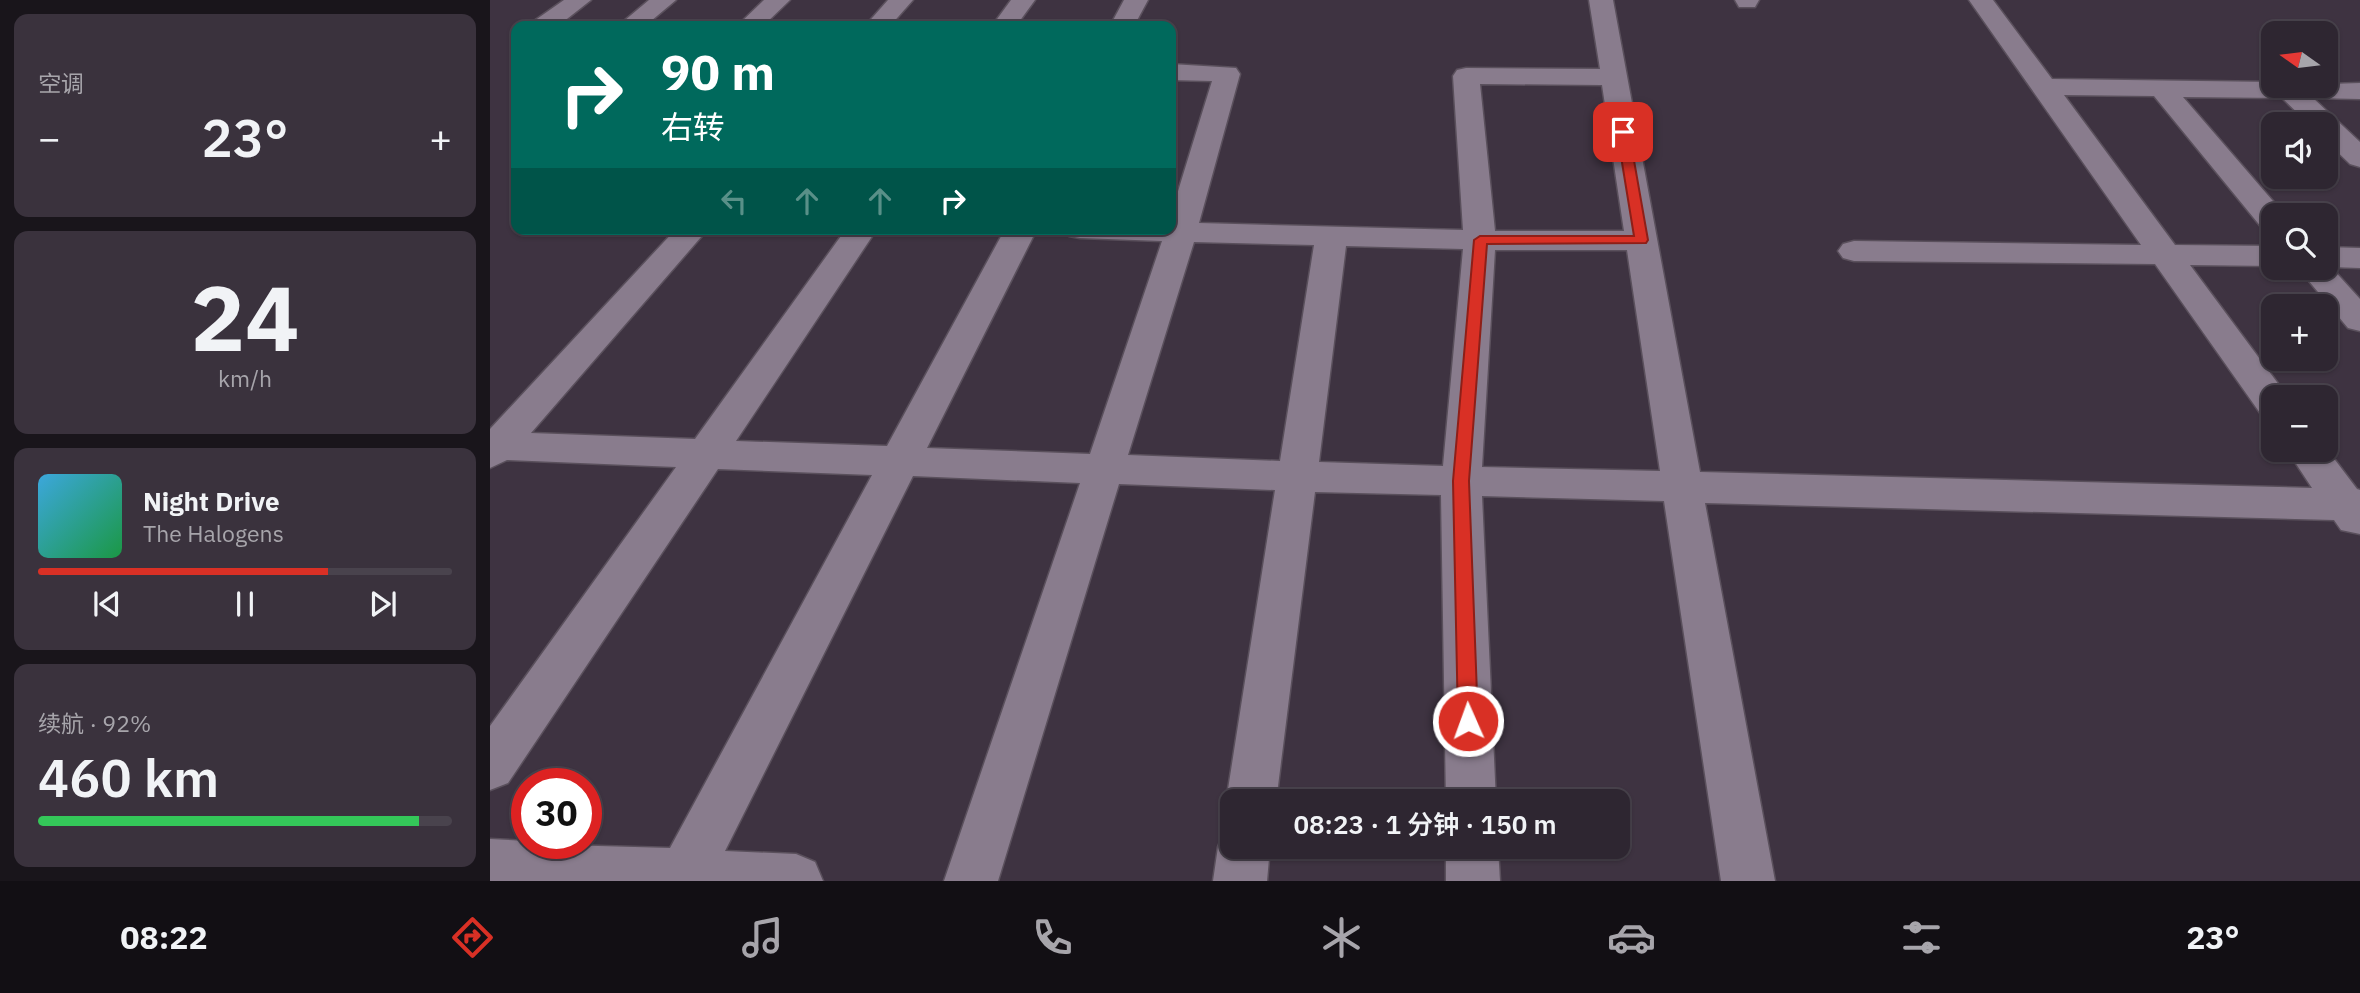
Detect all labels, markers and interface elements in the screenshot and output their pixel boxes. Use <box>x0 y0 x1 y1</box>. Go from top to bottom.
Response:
north arrow <box>2261 21 2338 98</box>
map controls <box>2261 21 2338 462</box>
text: 90 m <box>661 40 775 103</box>
icon: right <box>546 49 637 140</box>
text: 空调 <box>38 68 84 98</box>
pin <box>1593 102 1653 162</box>
text: 23° <box>202 104 288 171</box>
text: 右转 <box>661 106 725 148</box>
button: sound <box>2261 112 2338 189</box>
text: − <box>38 113 61 162</box>
text: + <box>429 113 452 162</box>
icon: arrive <box>1604 113 1642 151</box>
icon: left <box>715 182 753 220</box>
icon: ahead <box>788 182 826 220</box>
icon: ahead <box>861 182 899 220</box>
icon: right <box>934 182 972 220</box>
button: search <box>2261 203 2338 280</box>
text: 24 <box>190 258 300 376</box>
button: + <box>2261 294 2338 371</box>
text: km/h <box>218 363 272 393</box>
button: − <box>2261 385 2338 462</box>
text: Night Drive <box>143 484 280 518</box>
text: The Halogens <box>143 518 284 548</box>
icon: previous <box>88 585 126 623</box>
icon: pause <box>226 585 264 623</box>
icon: next <box>364 585 402 623</box>
position arrow <box>1431 684 1505 758</box>
text: 续航 · 92% <box>38 708 151 738</box>
text: 460 km <box>38 744 219 811</box>
speed limit sign: 30 <box>511 768 602 859</box>
text: 08:23 · 1 分钟 · 150 m <box>1293 807 1557 841</box>
icon: directions <box>448 913 497 962</box>
icon: music <box>738 913 787 962</box>
icon: phone <box>1028 913 1077 962</box>
icon: climate <box>1317 913 1366 962</box>
icon: car <box>1607 913 1656 962</box>
icon: filters <box>1897 913 1946 962</box>
text: 08:22 <box>120 916 208 958</box>
text: 23° <box>2186 916 2240 958</box>

